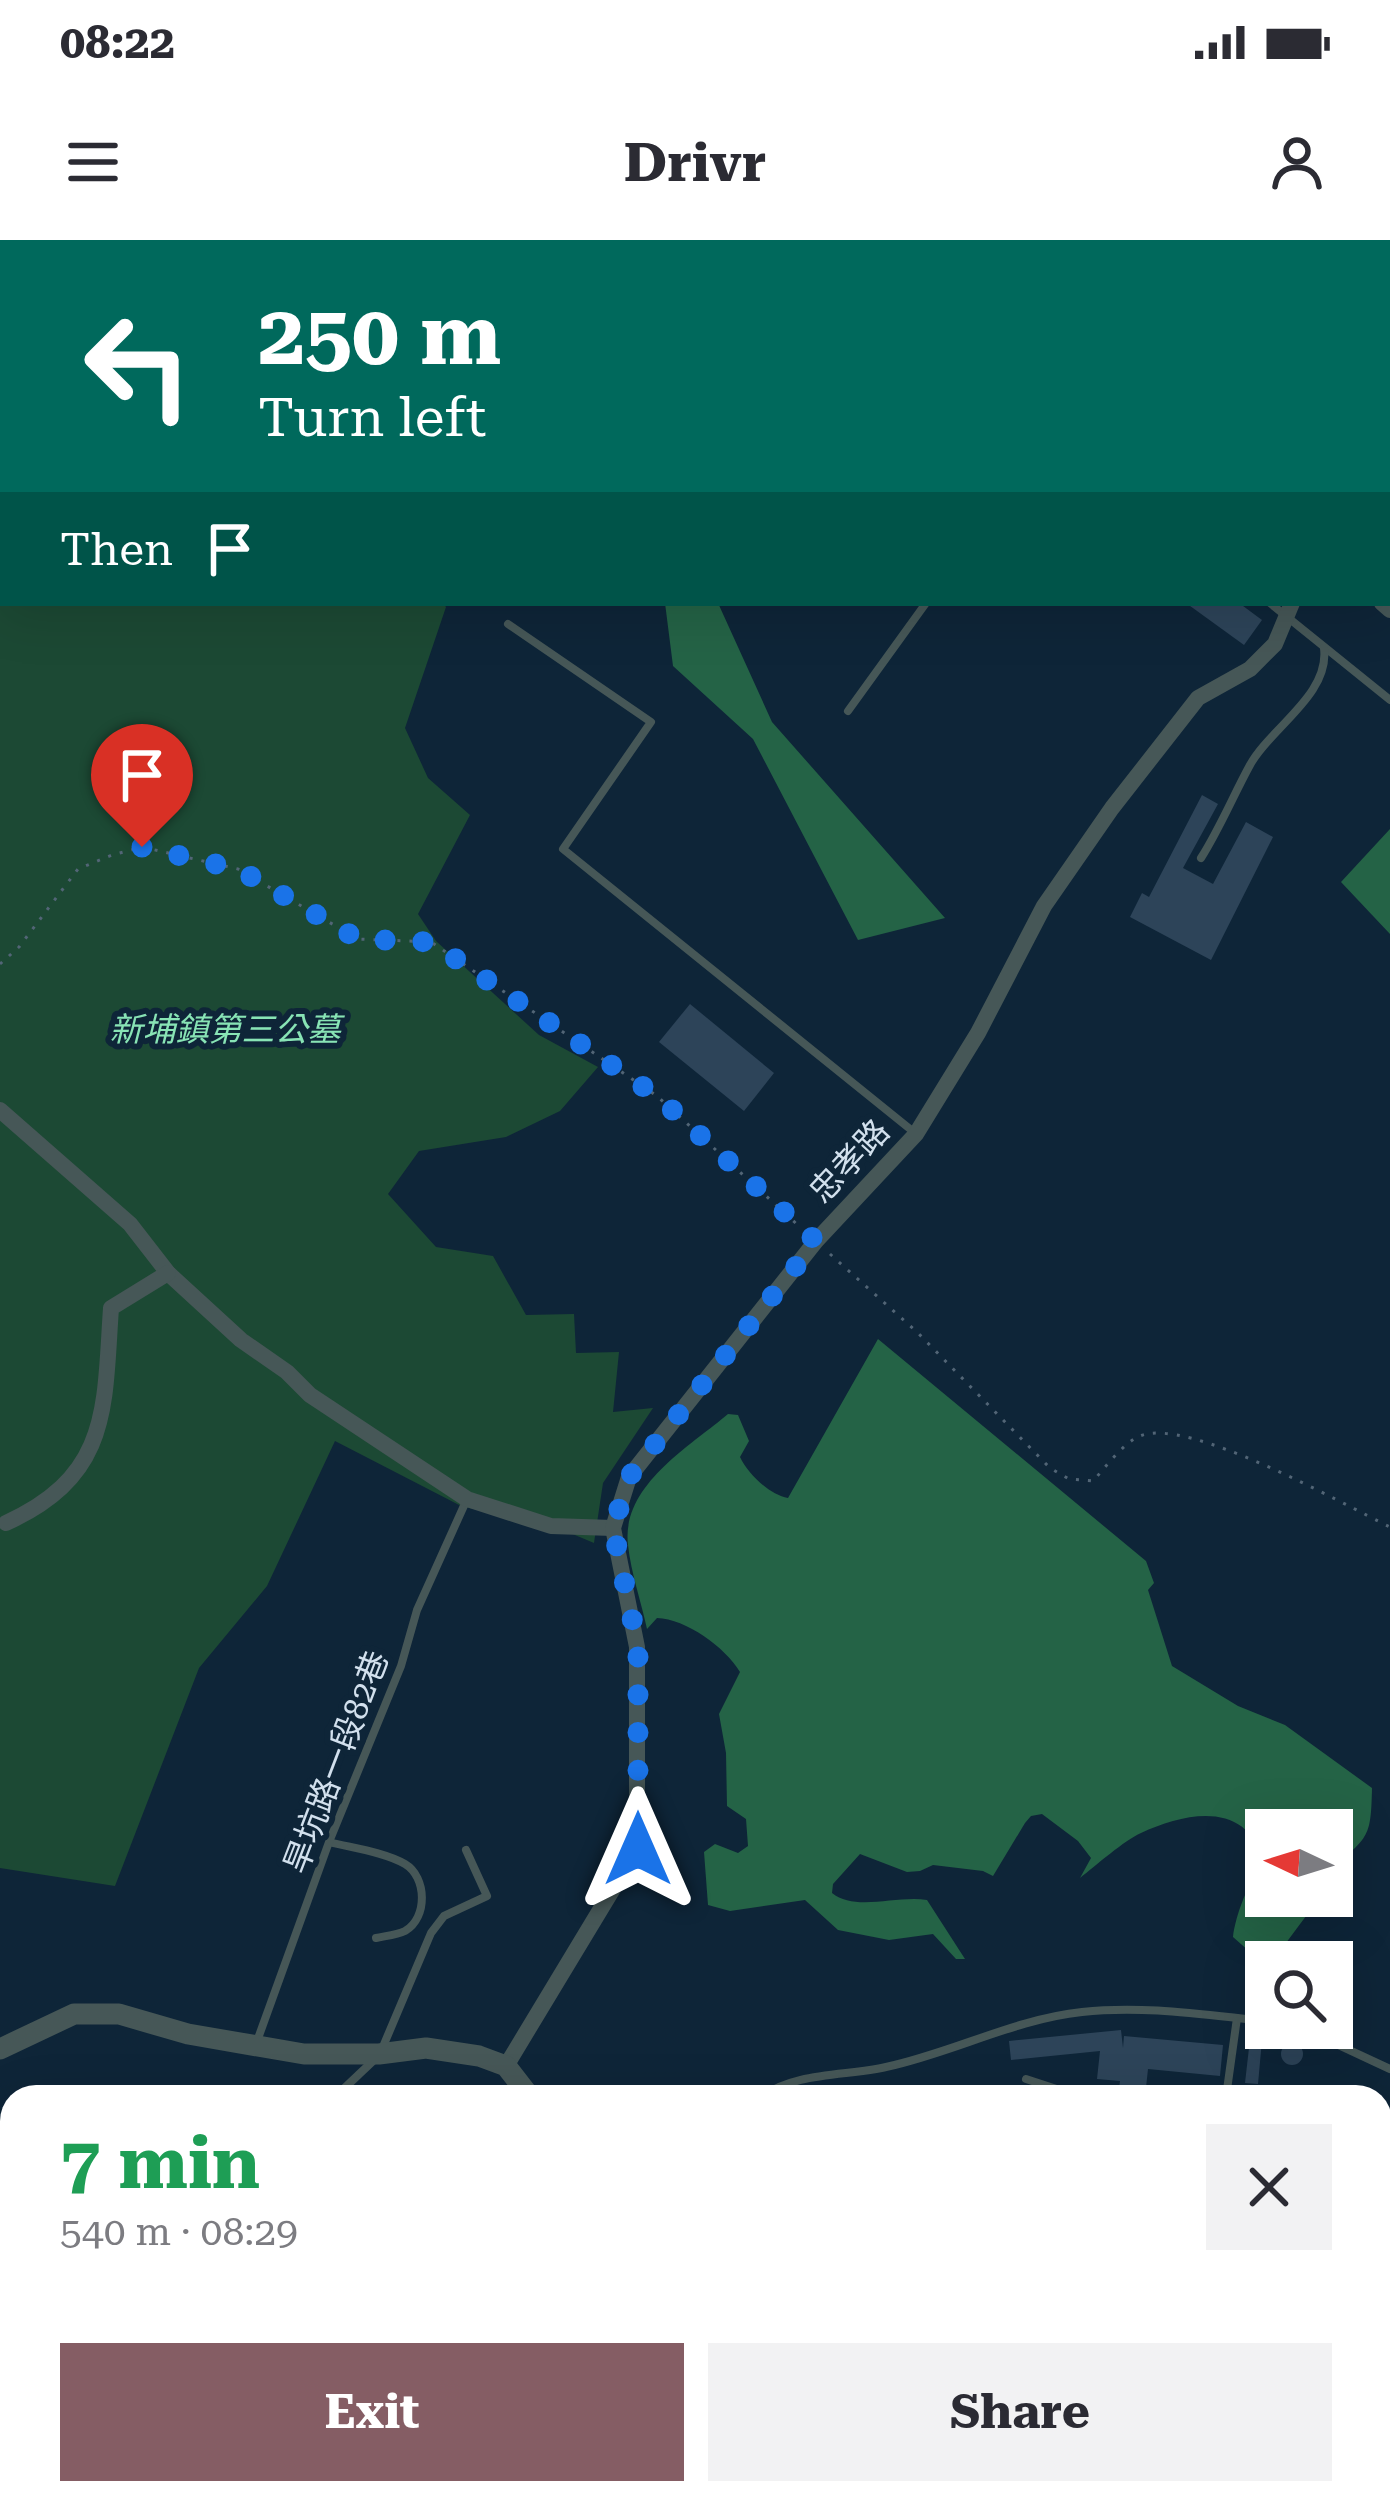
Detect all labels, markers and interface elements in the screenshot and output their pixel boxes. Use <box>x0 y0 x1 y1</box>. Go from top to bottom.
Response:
text: 08:22 <box>60 16 175 69</box>
icon: menu <box>60 129 126 195</box>
icon: person <box>1264 129 1330 195</box>
text: Drivr <box>624 131 766 194</box>
text: 250 m <box>258 286 501 384</box>
icon: left <box>60 288 216 444</box>
text: Turn left <box>258 386 486 449</box>
icon: arrive <box>197 516 263 582</box>
text: Then <box>60 523 173 576</box>
pin <box>91 724 193 847</box>
icon: arrive <box>109 742 175 808</box>
park label: 新埔鎮第三公墓 <box>110 1010 346 1049</box>
street label: 忠孝路 <box>801 1111 897 1211</box>
street label: 旱坑路一段82巷 <box>276 1645 396 1879</box>
position arrow <box>575 1786 701 1912</box>
north arrow <box>1245 1809 1353 1917</box>
map controls <box>1245 1809 1353 2049</box>
button: search <box>1245 1941 1353 2049</box>
text: 7 min <box>60 2121 260 2206</box>
button: close <box>1206 2124 1332 2250</box>
text: 540 m · 08:29 <box>60 2209 298 2255</box>
button: Exit <box>60 2343 684 2481</box>
button: Share <box>708 2343 1332 2481</box>

